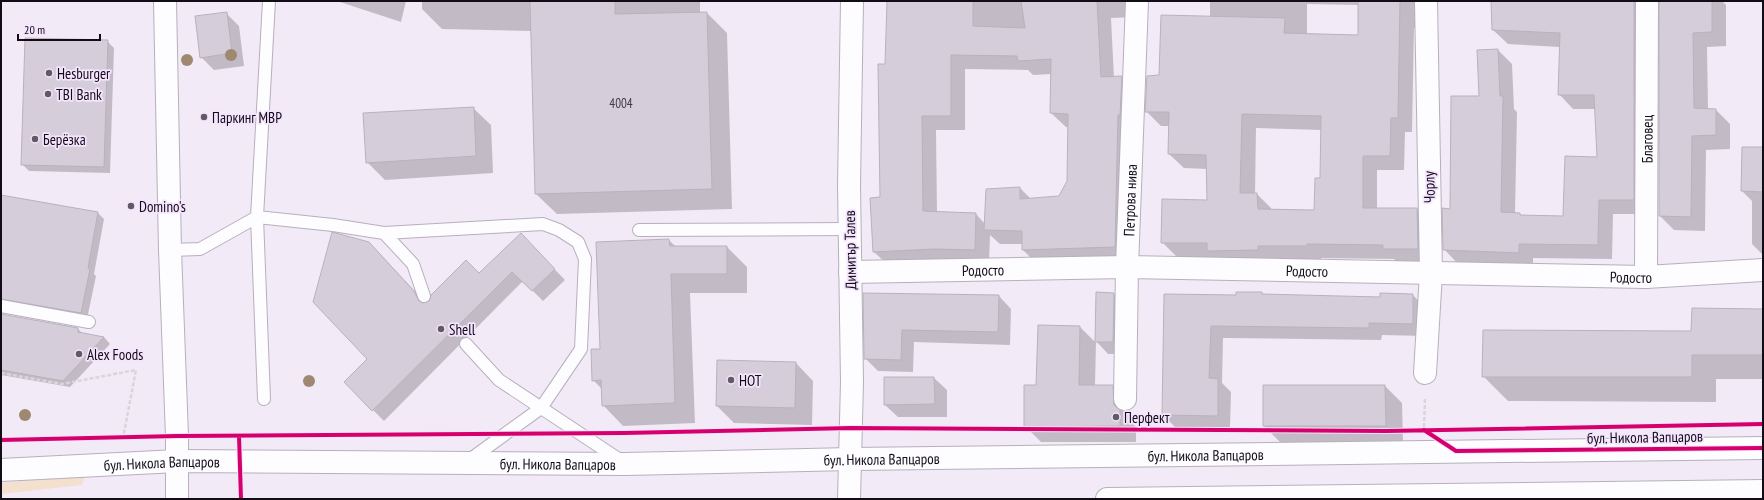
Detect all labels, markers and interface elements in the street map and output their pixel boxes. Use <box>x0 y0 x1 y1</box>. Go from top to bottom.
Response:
scale bar <box>18 16 100 42</box>
text: 20 m <box>24 22 45 37</box>
place label: Hesburger <box>57 64 111 83</box>
marker: Hesburger <box>44 68 54 78</box>
place label: TBI Bank <box>56 85 102 104</box>
marker: TBI Bank <box>43 89 53 99</box>
house number: 4004 <box>609 95 633 112</box>
place label: Паркинг МВР <box>212 108 282 127</box>
marker: Паркинг МВР <box>199 112 209 122</box>
street label: Благовец <box>1637 114 1656 163</box>
place label: Берёзка <box>43 130 86 149</box>
marker: Берёзка <box>30 134 40 144</box>
street label: Петрова нива <box>1119 164 1140 237</box>
street label: Чорлу <box>1419 170 1439 203</box>
place label: Domino's <box>139 197 186 216</box>
marker: Domino's <box>126 201 136 211</box>
street label: Димитър Талев <box>840 210 860 290</box>
street label: Родосто <box>962 260 1004 279</box>
street label: Родосто <box>1286 261 1328 280</box>
street label: Родосто <box>1610 267 1653 287</box>
place label: Shell <box>449 320 476 339</box>
marker: Shell <box>436 324 446 334</box>
place label: Alex Foods <box>87 345 143 364</box>
marker: Alex Foods <box>74 349 84 359</box>
place label: HOT <box>739 371 762 390</box>
marker: HOT <box>726 375 736 385</box>
place label: Перфект <box>1124 408 1170 427</box>
marker: Перфект <box>1111 412 1121 422</box>
street label: бул. Никола Вапцаров <box>1587 426 1703 448</box>
street label: бул. Никола Вапцаров <box>1147 445 1264 465</box>
street label: бул. Никола Вапцаров <box>823 448 940 469</box>
street label: бул. Никола Вапцаров <box>103 451 220 474</box>
street label: бул. Никола Вапцаров <box>500 454 616 473</box>

